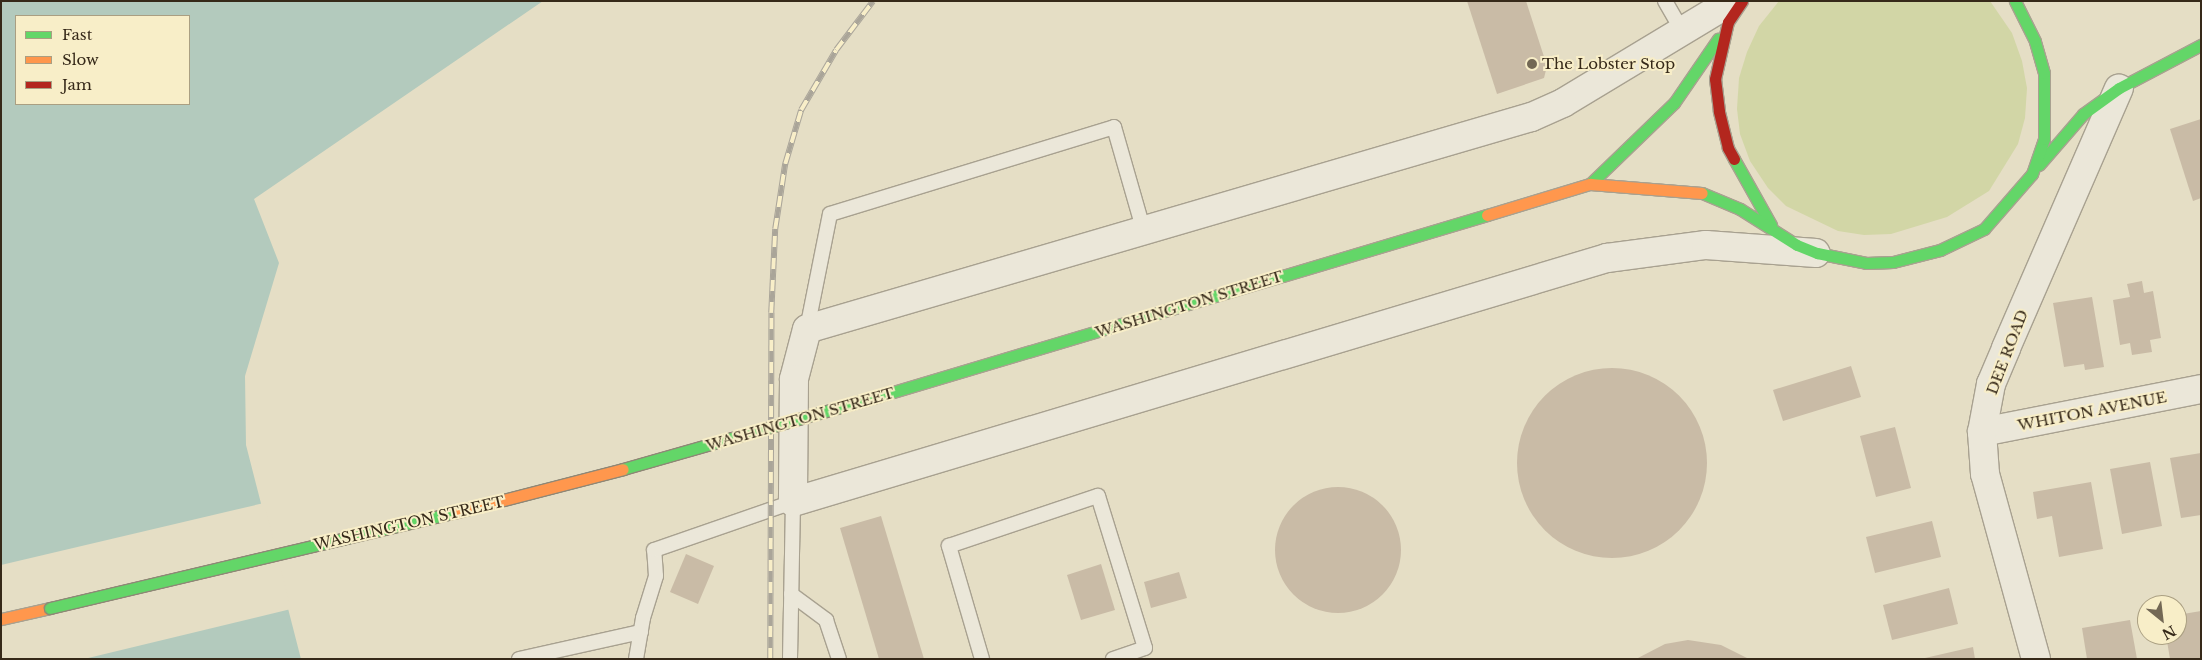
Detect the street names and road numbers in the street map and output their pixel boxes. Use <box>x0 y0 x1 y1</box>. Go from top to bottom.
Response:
street label: WASHINGTON STREET <box>1093 267 1285 341</box>
street label: DEE ROAD <box>1983 307 2031 397</box>
street label: WASHINGTON STREET <box>704 383 896 455</box>
street label: WHITON AVENUE <box>2016 388 2168 434</box>
street label: WASHINGTON STREET <box>312 492 506 554</box>

